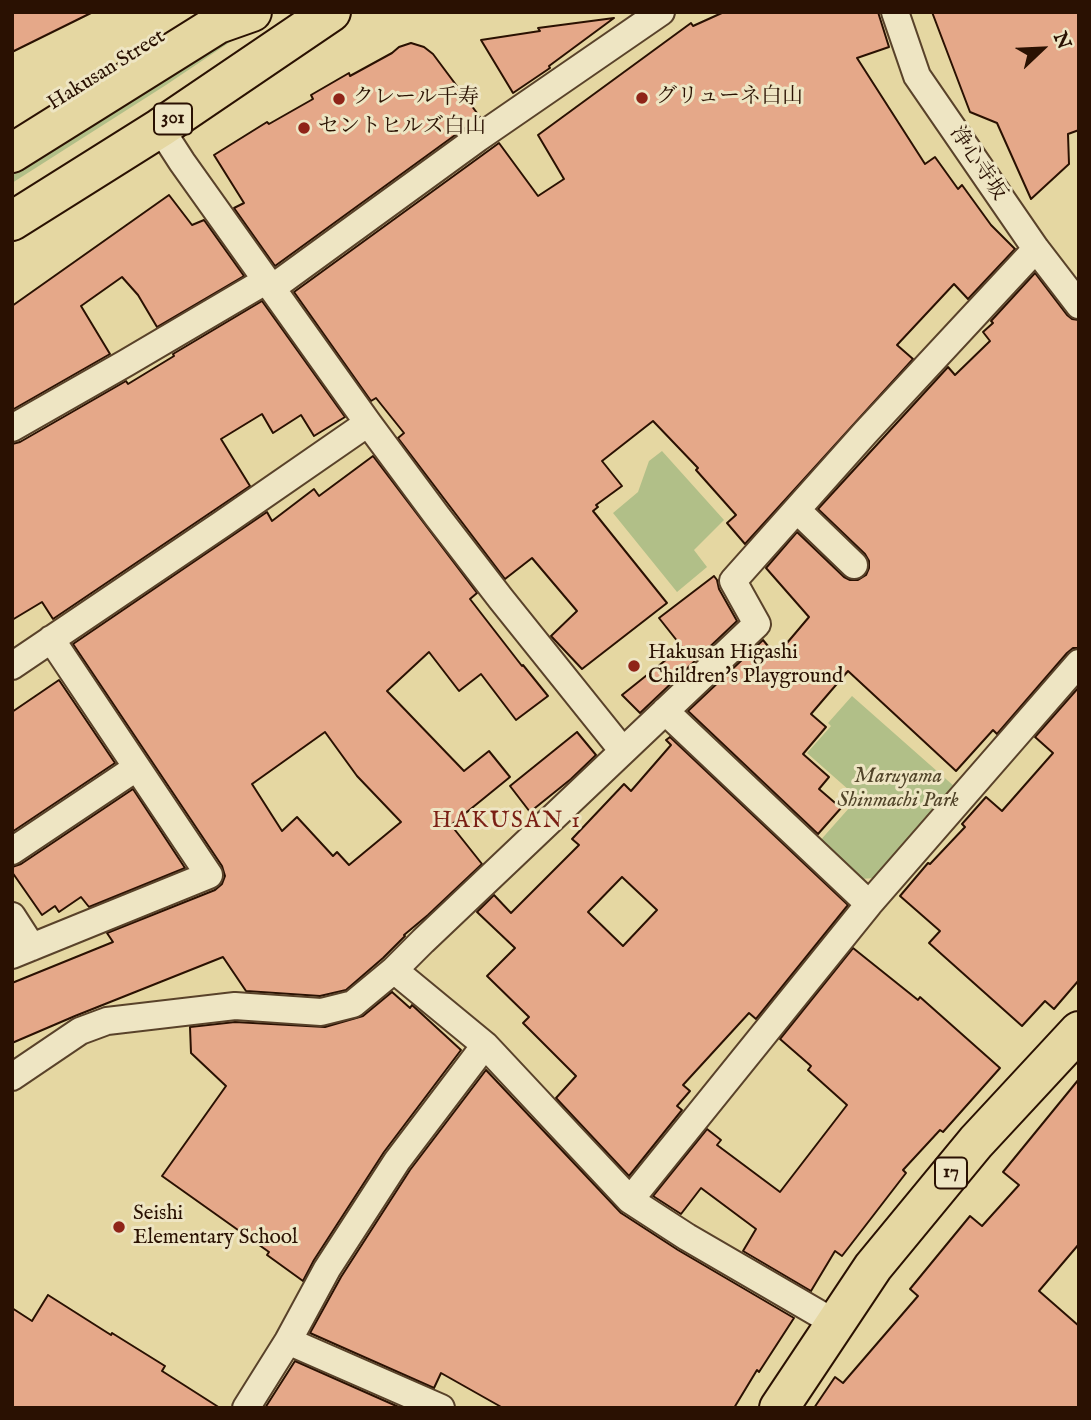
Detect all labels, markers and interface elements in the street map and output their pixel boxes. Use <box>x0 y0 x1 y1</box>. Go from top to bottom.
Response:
north arrow <box>1007 14 1077 84</box>
street label: Hakusan Street <box>44 25 170 117</box>
text: N <box>1047 29 1076 53</box>
place label: グリューネ白山 <box>656 85 803 111</box>
place label: クレール千寿 <box>353 86 479 112</box>
marker: グリューネ白山 <box>634 90 650 106</box>
marker: クレール千寿 <box>331 91 347 107</box>
road number: 301 <box>154 104 192 134</box>
place label: セントヒルズ白山 <box>318 115 486 141</box>
marker: セントヒルズ白山 <box>296 120 312 136</box>
street label: 浄心寺坂 <box>943 122 1011 206</box>
place label: Hakusan Higashi Children's Playground <box>648 641 843 691</box>
marker: Hakusan Higashi Children's Playground <box>626 658 642 674</box>
park label: Maruyama Shinmachi Park <box>837 765 959 815</box>
district label: HAKUSAN 1 <box>433 808 581 836</box>
road number: 17 <box>935 1158 967 1189</box>
place label: Seishi Elementary School <box>133 1202 298 1252</box>
marker: Seishi Elementary School <box>111 1219 127 1235</box>

